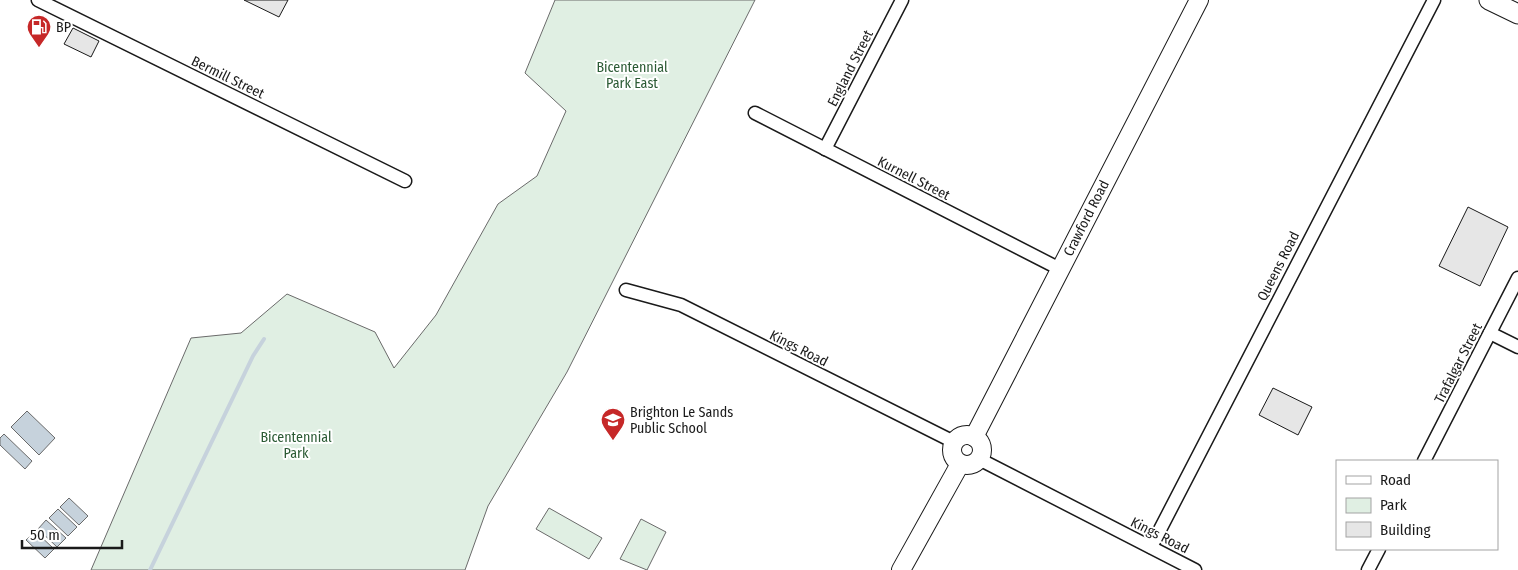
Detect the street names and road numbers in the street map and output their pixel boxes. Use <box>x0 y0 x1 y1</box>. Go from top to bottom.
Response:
street label: England Street <box>824 27 877 109</box>
street label: Bermill Street <box>189 53 267 103</box>
street label: Kurnell Street <box>875 153 953 204</box>
street label: Crawford Road <box>1060 177 1113 259</box>
street label: Queens Road <box>1254 229 1303 304</box>
street label: Trafalgar Street <box>1431 320 1486 406</box>
street label: Kings Road <box>767 327 831 370</box>
street label: Kings Road <box>1128 514 1192 557</box>

